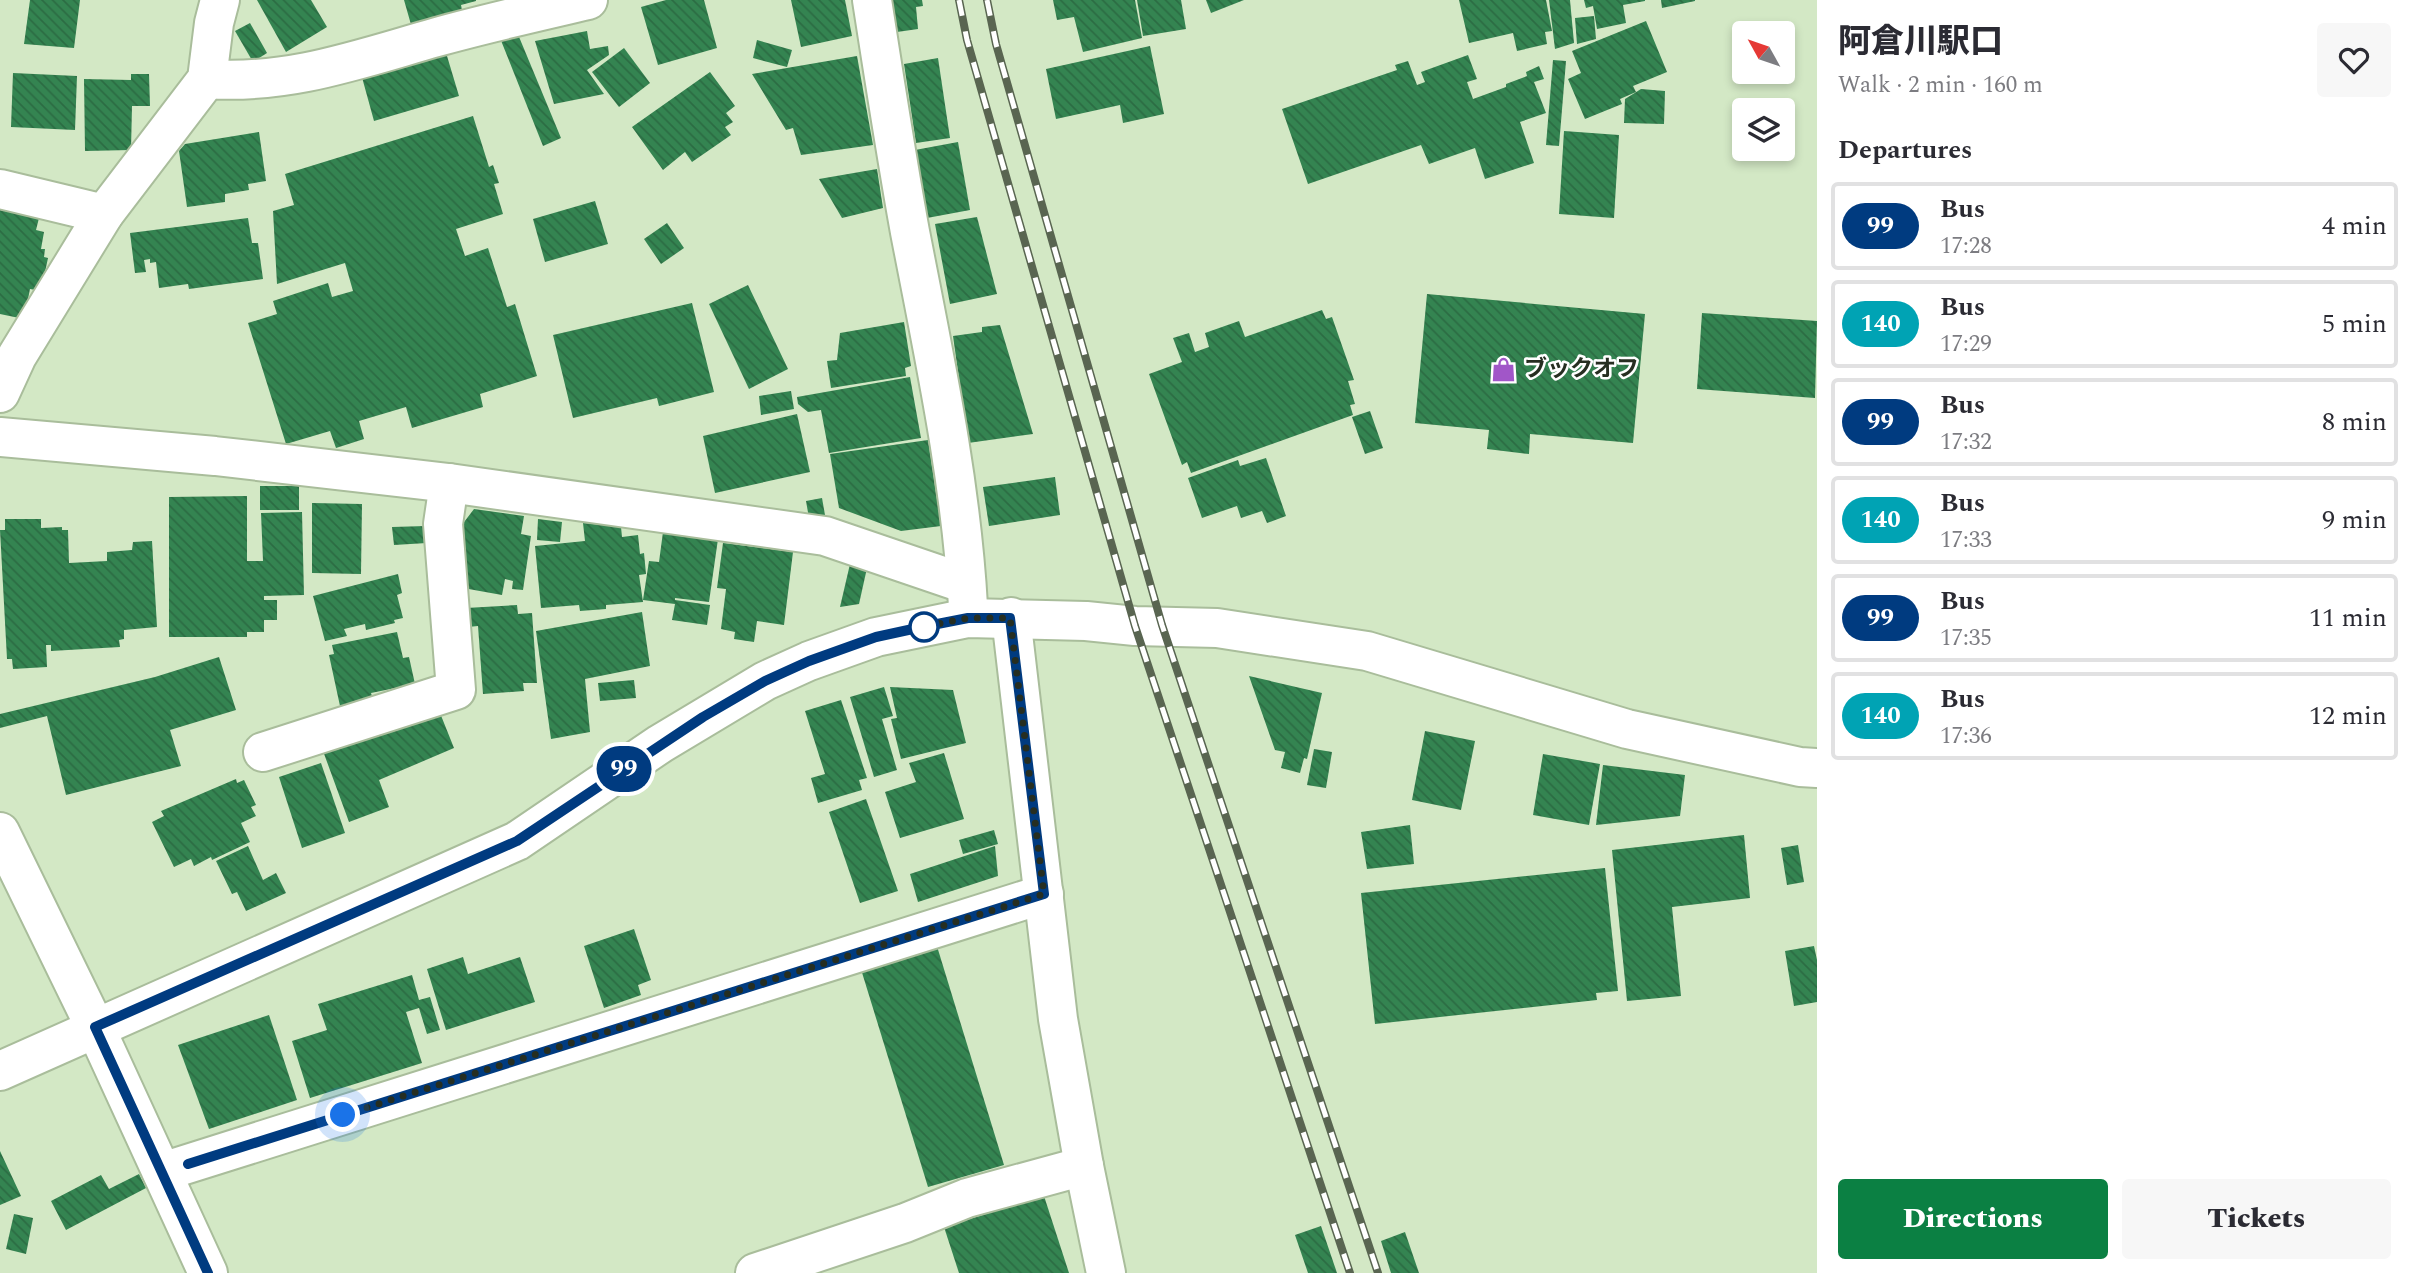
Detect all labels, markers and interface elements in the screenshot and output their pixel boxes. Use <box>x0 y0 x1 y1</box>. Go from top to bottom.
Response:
text: 阿倉川駅口 <box>1838 17 2003 67</box>
north arrow <box>1732 21 1796 84</box>
map controls <box>1732 21 1795 161</box>
button: heart <box>2317 23 2391 97</box>
text: Walk · 2 min · 160 m <box>1838 68 2043 103</box>
button: layers <box>1732 98 1795 161</box>
text: Departures <box>1838 130 1972 170</box>
text: Bus <box>1940 189 1985 229</box>
text: 4 min <box>2322 206 2387 246</box>
text: 99 <box>1867 208 1894 244</box>
text: 17:28 <box>1940 229 1992 264</box>
text: Bus <box>1940 287 1985 327</box>
text: 5 min <box>2322 304 2387 344</box>
text: 140 <box>1860 306 1901 342</box>
text: 17:29 <box>1940 327 1992 362</box>
place label: ブックオフ <box>1524 352 1639 387</box>
shop icon: ブックオフ <box>1490 355 1518 383</box>
text: Bus <box>1940 385 1985 425</box>
text: 8 min <box>2322 402 2387 442</box>
text: 99 <box>1867 404 1894 440</box>
text: 17:32 <box>1940 425 1992 460</box>
text: Bus <box>1940 483 1985 523</box>
text: 9 min <box>2322 500 2387 540</box>
text: 140 <box>1860 502 1901 538</box>
text: 17:33 <box>1940 523 1992 558</box>
text: Bus <box>1940 581 1985 621</box>
text: 11 min <box>2309 598 2387 638</box>
text: 99 <box>1867 600 1894 636</box>
unlabelled marker <box>909 612 939 642</box>
text: 17:35 <box>1940 621 1992 656</box>
text: Bus <box>1940 679 1985 719</box>
text: 12 min <box>2309 696 2387 736</box>
text: 140 <box>1860 698 1901 734</box>
text: 17:36 <box>1940 719 1992 754</box>
line badge: 99 <box>592 746 656 792</box>
text: 99 <box>611 751 637 787</box>
your location <box>325 1097 360 1132</box>
button: Directions <box>1838 1179 2108 1259</box>
button: Tickets <box>2122 1179 2391 1259</box>

